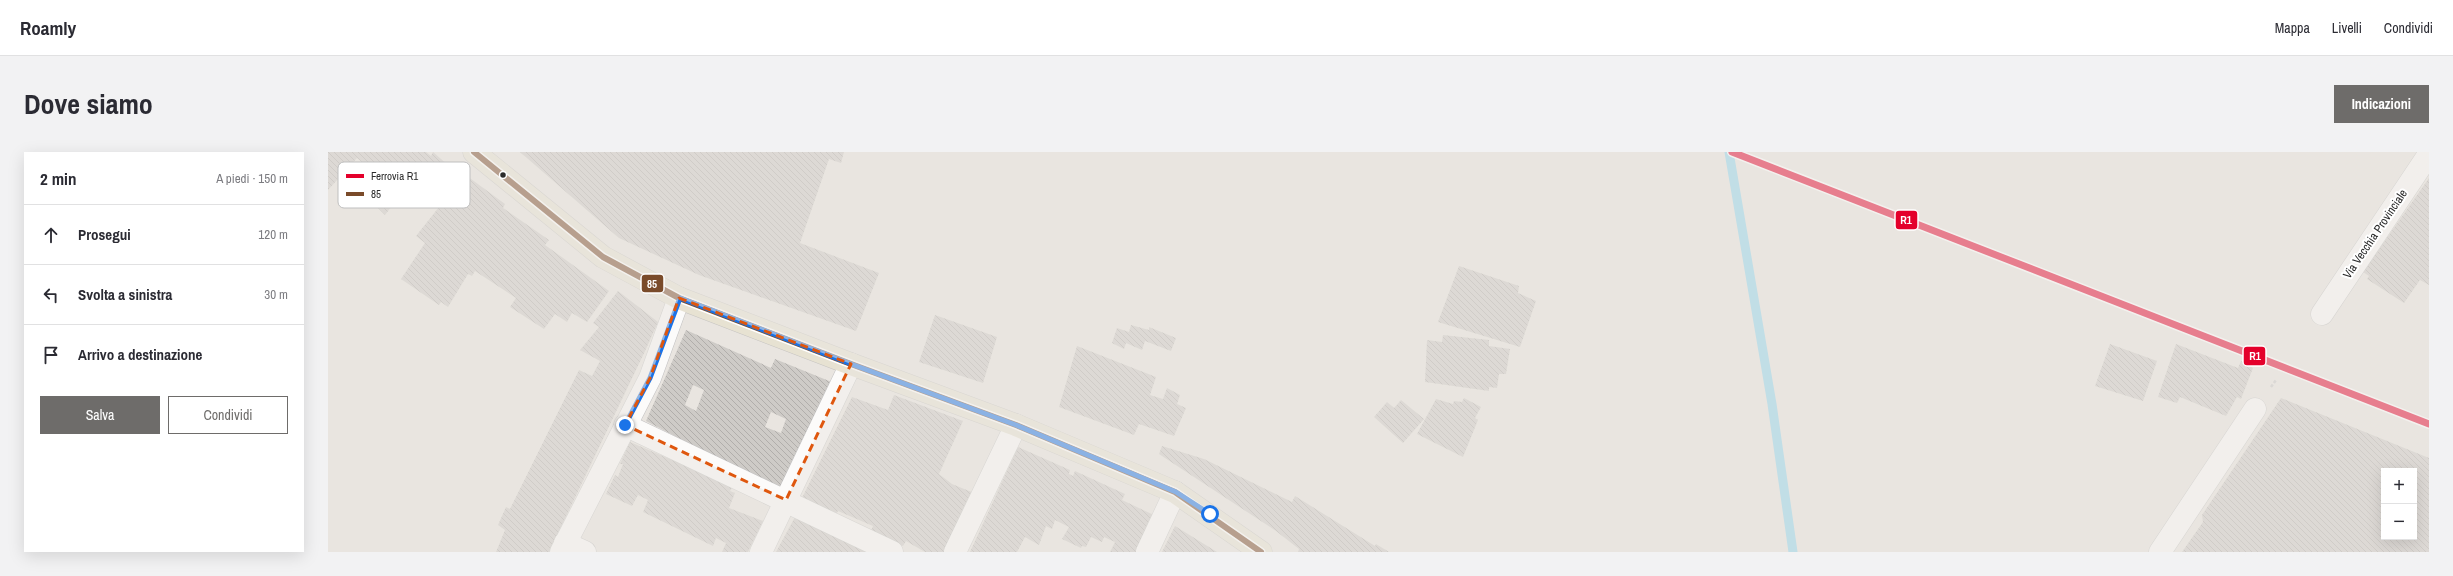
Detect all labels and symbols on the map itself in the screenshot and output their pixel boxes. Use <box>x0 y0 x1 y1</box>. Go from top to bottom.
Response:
legend <box>338 162 470 208</box>
text: Ferrovia R1 <box>371 169 418 183</box>
unlabelled marker <box>498 170 508 180</box>
street label: Via Vecchia Provinciale <box>2339 186 2411 282</box>
text: 85 <box>371 187 381 201</box>
line badge: R1 <box>1895 210 1918 230</box>
text: R1 <box>1900 213 1912 227</box>
line badge: 85 <box>641 274 664 293</box>
text: 85 <box>647 277 657 291</box>
line badge: R1 <box>2243 346 2266 366</box>
text: R1 <box>2249 349 2261 363</box>
route end <box>616 416 634 434</box>
route start <box>1201 505 1219 523</box>

